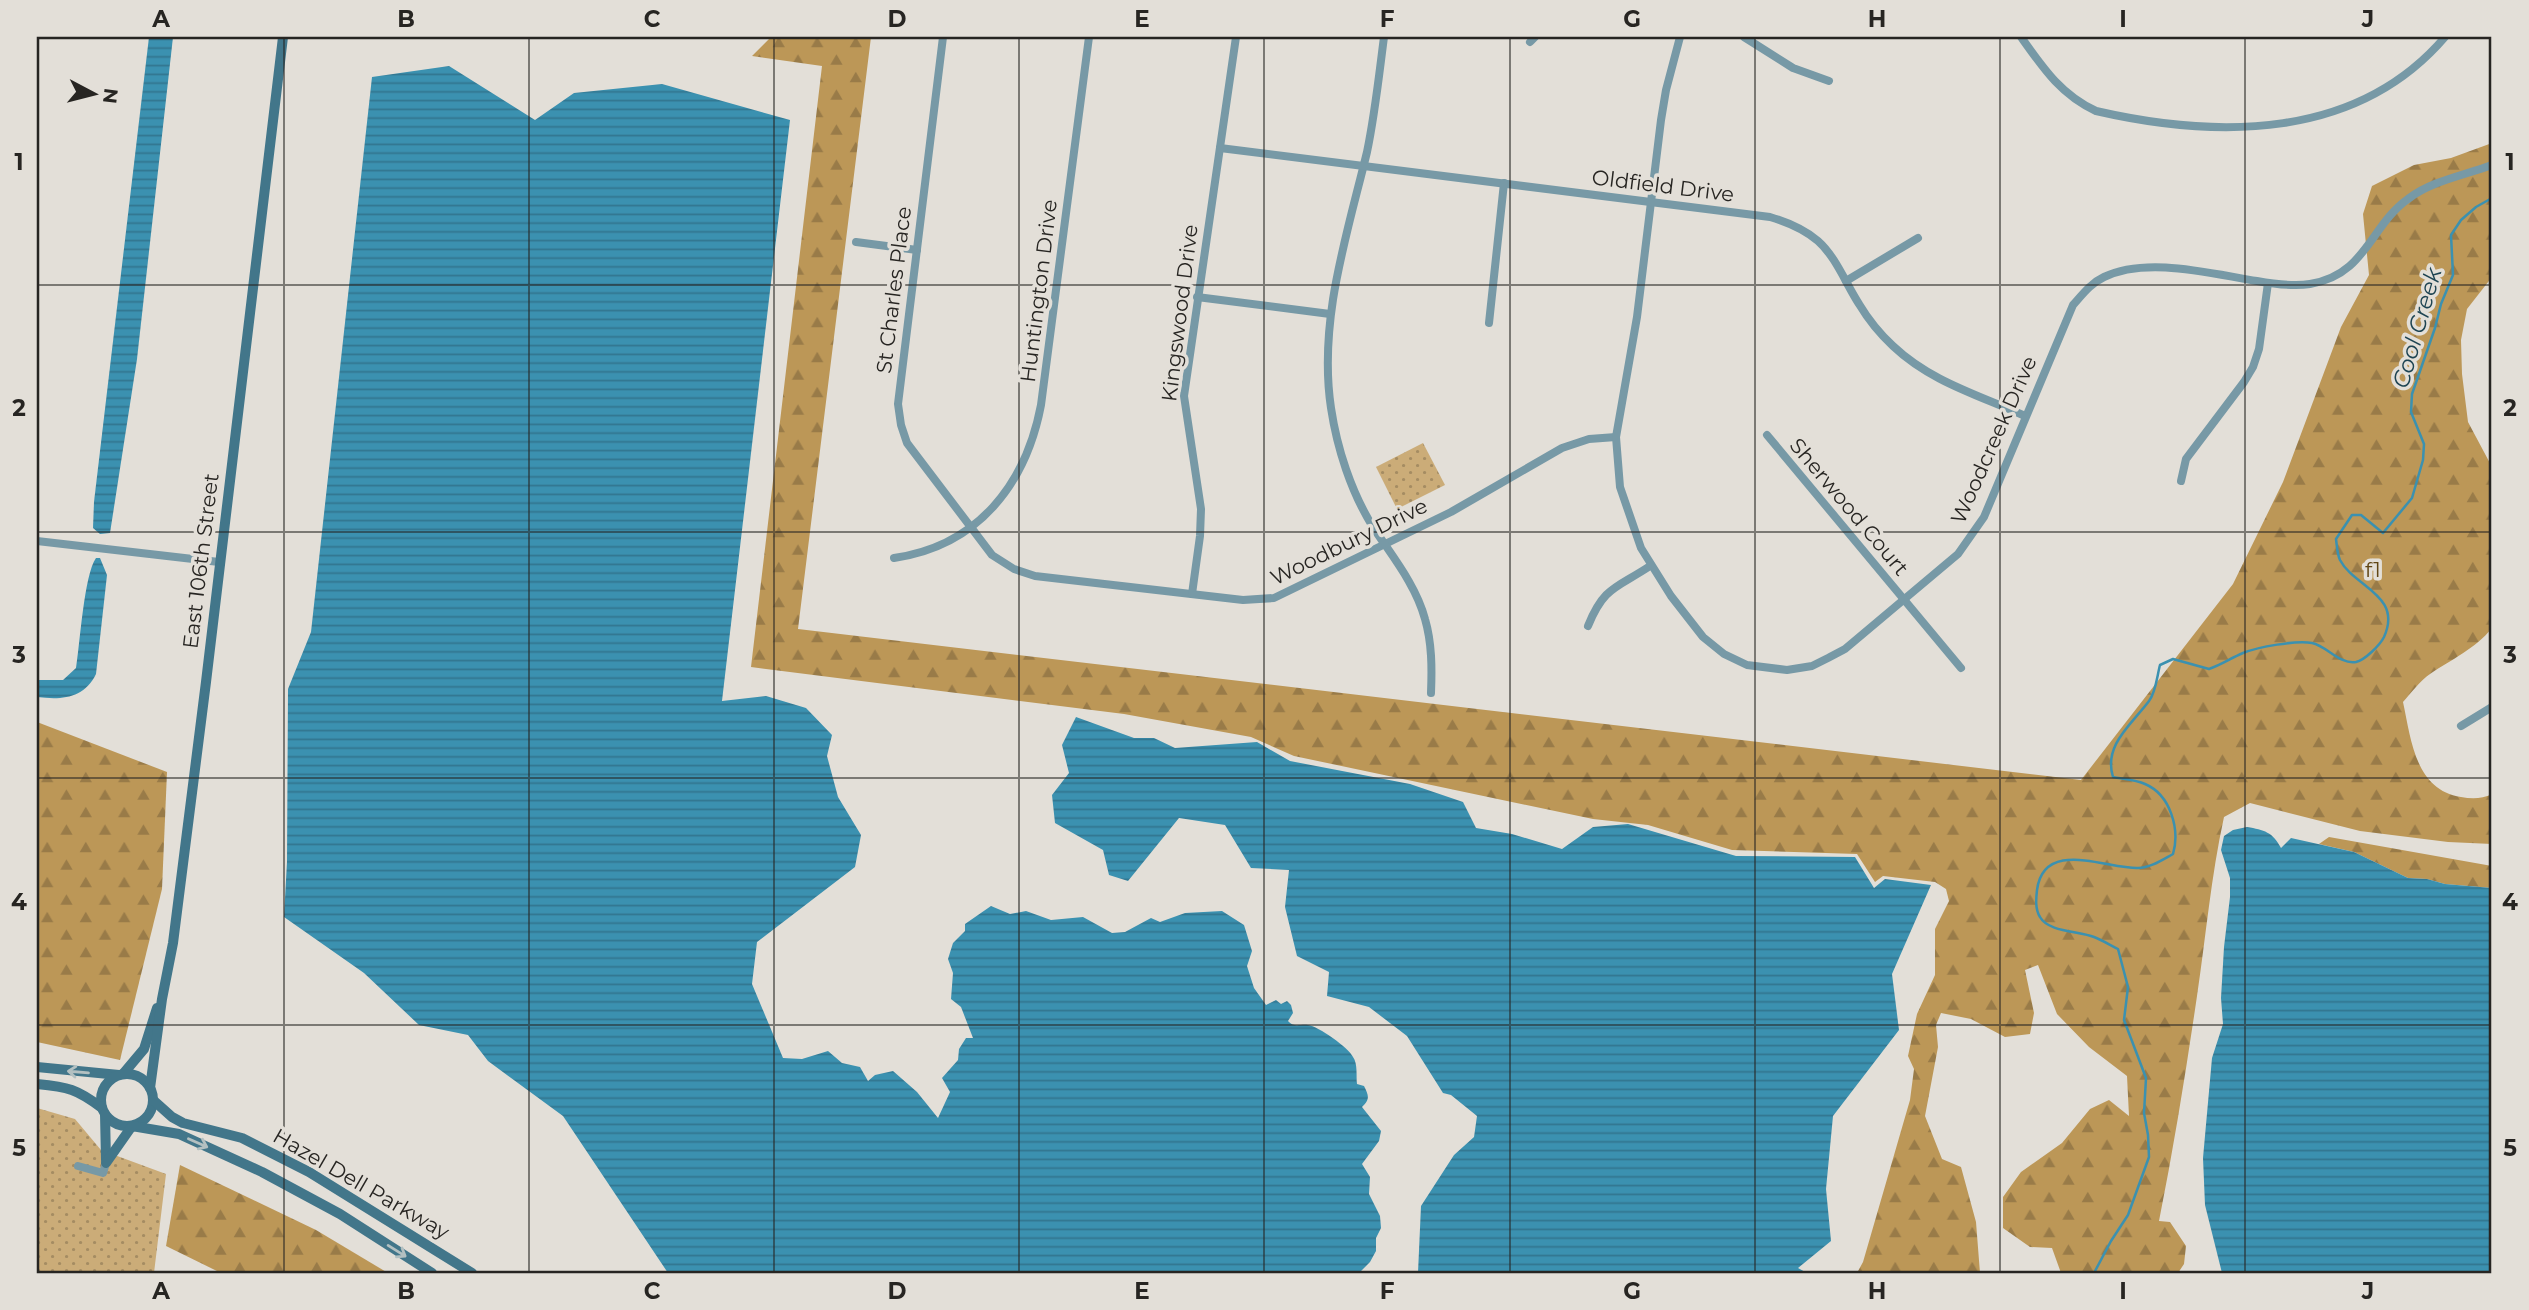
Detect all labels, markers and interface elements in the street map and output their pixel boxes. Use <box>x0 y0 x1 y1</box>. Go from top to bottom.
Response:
text: A <box>151 5 170 33</box>
text: B <box>397 5 415 33</box>
text: C <box>644 5 661 33</box>
text: D <box>888 5 907 33</box>
text: E <box>1134 5 1150 33</box>
text: F <box>1380 5 1395 33</box>
text: G <box>1623 5 1641 33</box>
text: H <box>1868 5 1886 33</box>
text: I <box>2119 5 2127 33</box>
text: J <box>2361 5 2374 33</box>
north arrow <box>60 60 130 130</box>
text: N <box>98 87 123 105</box>
text: 1 <box>14 148 24 176</box>
text: 1 <box>2505 148 2515 176</box>
street label: Oldfield Drive <box>1590 164 1736 207</box>
street label: Huntington Drive <box>1015 198 1062 384</box>
street label: St Charles Place <box>871 205 916 375</box>
street label: Kingswood Drive <box>1156 223 1203 403</box>
water label: Cool Creek <box>2386 263 2448 391</box>
street label: Woodcreek Drive <box>1945 352 2042 528</box>
text: 2 <box>12 394 26 422</box>
text: 2 <box>2503 394 2517 422</box>
street label: Sherwood Court <box>1785 433 1914 580</box>
street label: East 106th Street <box>177 472 224 650</box>
street label: Woodbury Drive <box>1266 493 1431 590</box>
park label: f1 <box>2365 557 2381 582</box>
text: 3 <box>11 641 26 669</box>
text: 3 <box>2502 641 2517 669</box>
text: 4 <box>11 888 27 916</box>
text: 4 <box>2502 888 2518 916</box>
one-way arrow <box>67 1066 90 1079</box>
street label: Hazel Dell Parkway <box>269 1123 454 1245</box>
text: 5 <box>12 1134 26 1162</box>
text: 5 <box>2503 1134 2517 1162</box>
one-way arrow <box>187 1137 208 1150</box>
one-way arrow <box>387 1244 407 1258</box>
text: A <box>151 1277 170 1305</box>
text: B <box>397 1277 415 1305</box>
text: C <box>644 1277 661 1305</box>
text: D <box>888 1277 907 1305</box>
text: E <box>1134 1277 1150 1305</box>
text: F <box>1380 1277 1395 1305</box>
text: G <box>1623 1277 1641 1305</box>
text: H <box>1868 1277 1886 1305</box>
text: I <box>2119 1277 2127 1305</box>
text: J <box>2361 1277 2374 1305</box>

